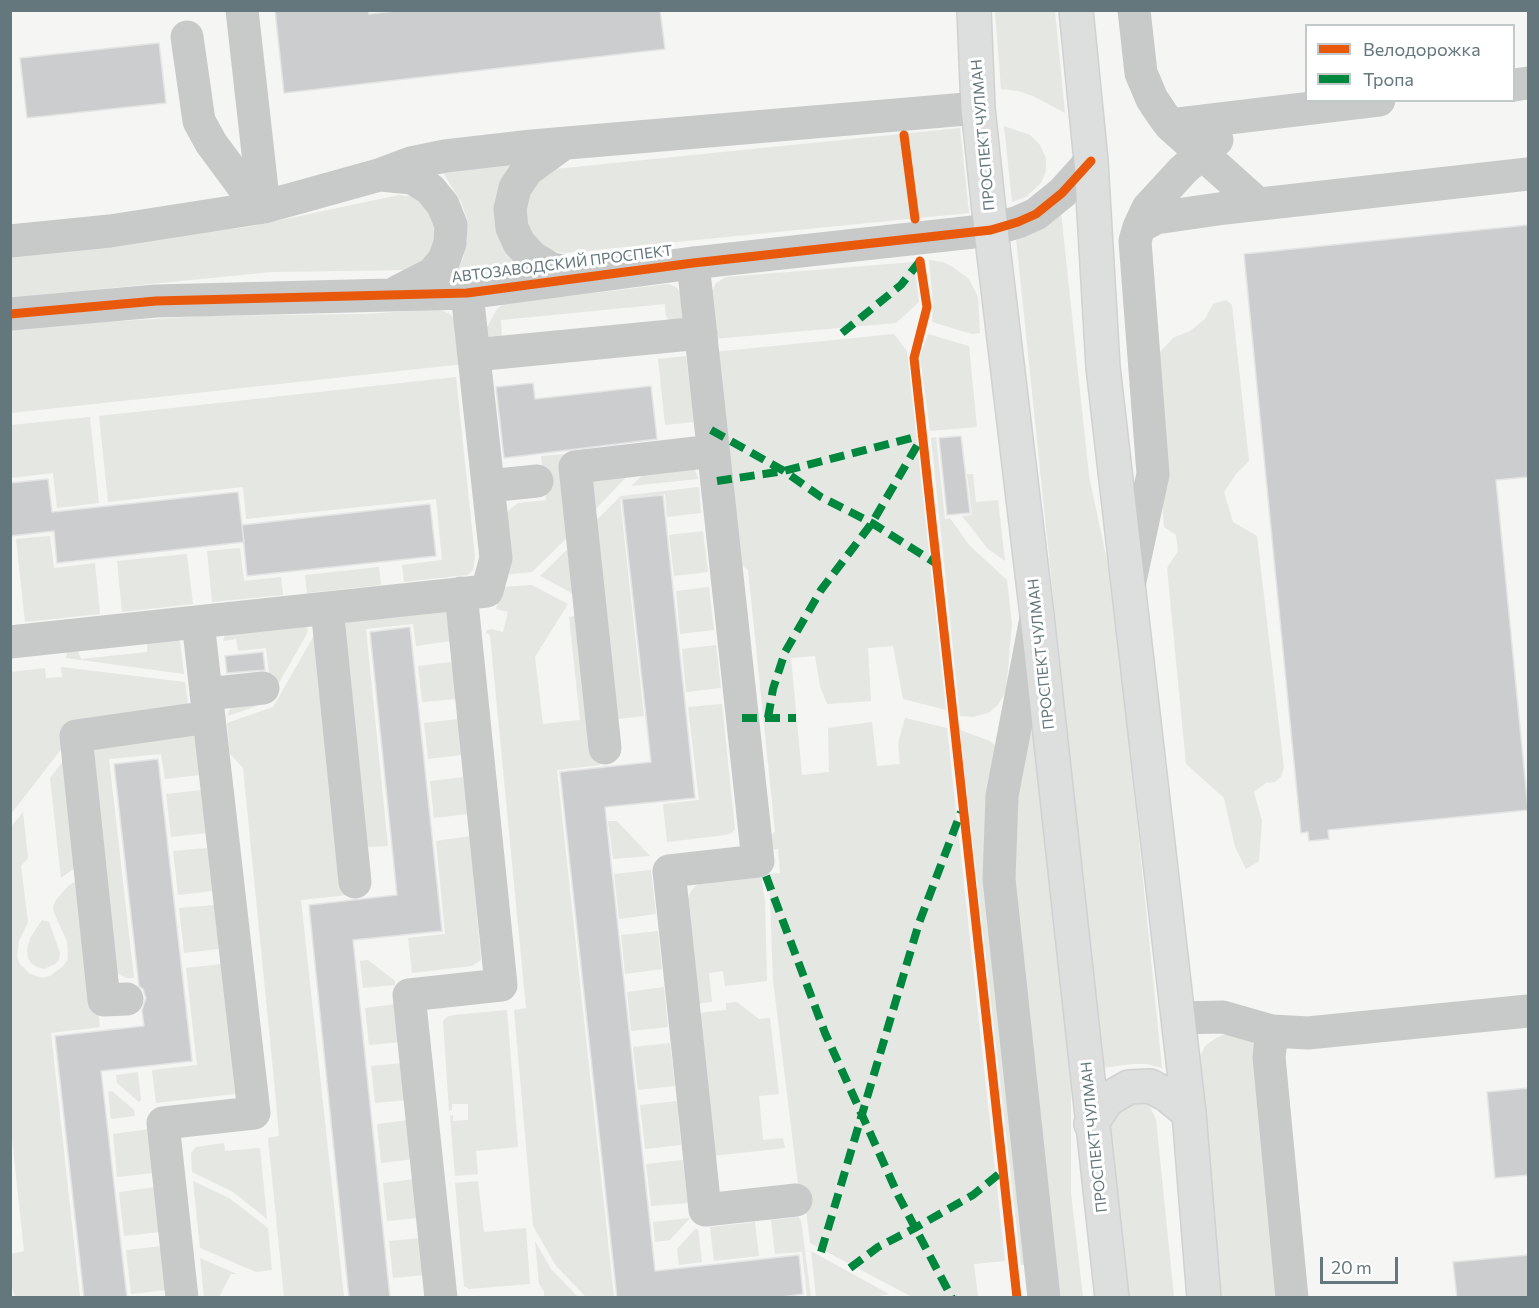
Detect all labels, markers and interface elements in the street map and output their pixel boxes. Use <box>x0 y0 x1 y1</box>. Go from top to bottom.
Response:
legend <box>1305 24 1515 102</box>
text: Велодорожка <box>1363 38 1481 60</box>
street label: ПРОСПЕКТ ЧУЛМАН <box>967 59 999 211</box>
text: Тропа <box>1363 68 1414 90</box>
street label: АВТОЗАВОДСКИЙ ПРОСПЕКТ <box>451 242 673 286</box>
street label: ПРОСПЕКТ ЧУЛМАН <box>1024 578 1058 730</box>
street label: ПРОСПЕКТ ЧУЛМАН <box>1077 1061 1111 1213</box>
scale bar <box>1323 1245 1401 1283</box>
text: 20 m <box>1331 1256 1372 1278</box>

